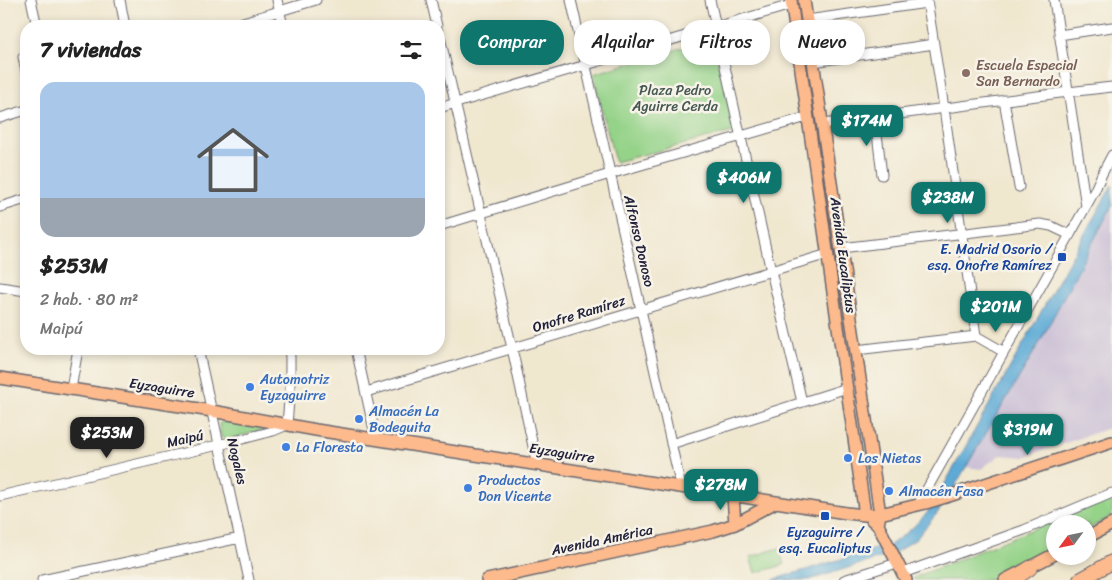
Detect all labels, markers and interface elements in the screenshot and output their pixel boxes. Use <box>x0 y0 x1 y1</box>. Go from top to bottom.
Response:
chip: Comprar <box>460 20 564 65</box>
chip: Alquilar <box>574 20 671 65</box>
chip: Filtros <box>681 20 770 65</box>
chip: Nuevo <box>780 20 865 65</box>
text: 7 viviendas <box>40 31 141 69</box>
icon: filters <box>397 36 425 64</box>
place label: Escuela Especial San Bernardo <box>976 53 1078 94</box>
marker: Escuela Especial San Bernardo <box>960 67 972 79</box>
park label: Plaza Pedro Aguirre Cerda <box>631 78 719 119</box>
pin: $174M <box>832 104 902 147</box>
text: $174M <box>842 106 892 135</box>
icon: home <box>188 115 278 205</box>
pin: $406M <box>709 162 779 204</box>
text: $406M <box>717 163 771 192</box>
pin: $238M <box>913 182 983 224</box>
text: $238M <box>922 183 974 212</box>
street label: Alfonso Donoso <box>616 191 662 290</box>
street label: Avenida Eucaliptus <box>822 194 864 315</box>
place label: E. Madrid Osorio / esq. Onofre Ramírez <box>927 237 1054 278</box>
text: $253M <box>40 247 108 285</box>
marker: E. Madrid Osorio / esq. Onofre Ramírez <box>1056 251 1068 263</box>
text: 2 hab. · 80 m² <box>40 285 138 314</box>
street label: Onofre Ramírez <box>529 288 629 340</box>
pin: $201M <box>961 290 1031 333</box>
text: $201M <box>971 292 1021 321</box>
text: Maipú <box>40 314 83 343</box>
place label: Automotriz Eyzaguirre <box>259 367 330 408</box>
street label: Eyzaguirre <box>128 371 196 405</box>
marker: Automotriz Eyzaguirre <box>244 381 256 393</box>
place label: Almacén La Bodeguita <box>368 399 440 440</box>
marker: Almacén La Bodeguita <box>353 413 365 425</box>
pin: $319M <box>993 414 1063 456</box>
text: $319M <box>1003 415 1053 444</box>
pin: $253M <box>72 416 142 459</box>
text: $253M <box>81 418 133 447</box>
street label: Maipú <box>164 423 206 455</box>
street label: Nogales <box>219 435 255 487</box>
place label: La Floresta <box>296 435 363 460</box>
street label: Eyzaguirre <box>528 436 596 470</box>
marker: La Floresta <box>280 441 292 453</box>
place label: Los Nietas <box>858 446 921 471</box>
marker: Los Nietas <box>842 452 854 464</box>
place label: Productos Don Vicente <box>478 468 552 509</box>
pin: $278M <box>686 468 756 511</box>
text: $278M <box>695 470 747 499</box>
place label: Almacén Fasa <box>898 479 983 504</box>
marker: Productos Don Vicente <box>462 482 474 494</box>
marker: Almacén Fasa <box>883 485 895 497</box>
marker: Eyzaguirre / esq. Eucaliptus <box>819 510 831 522</box>
north arrow <box>1046 515 1096 565</box>
map controls <box>1046 515 1096 565</box>
street label: Avenida América <box>548 517 656 563</box>
place label: Eyzaguirre / esq. Eucaliptus <box>779 520 872 561</box>

